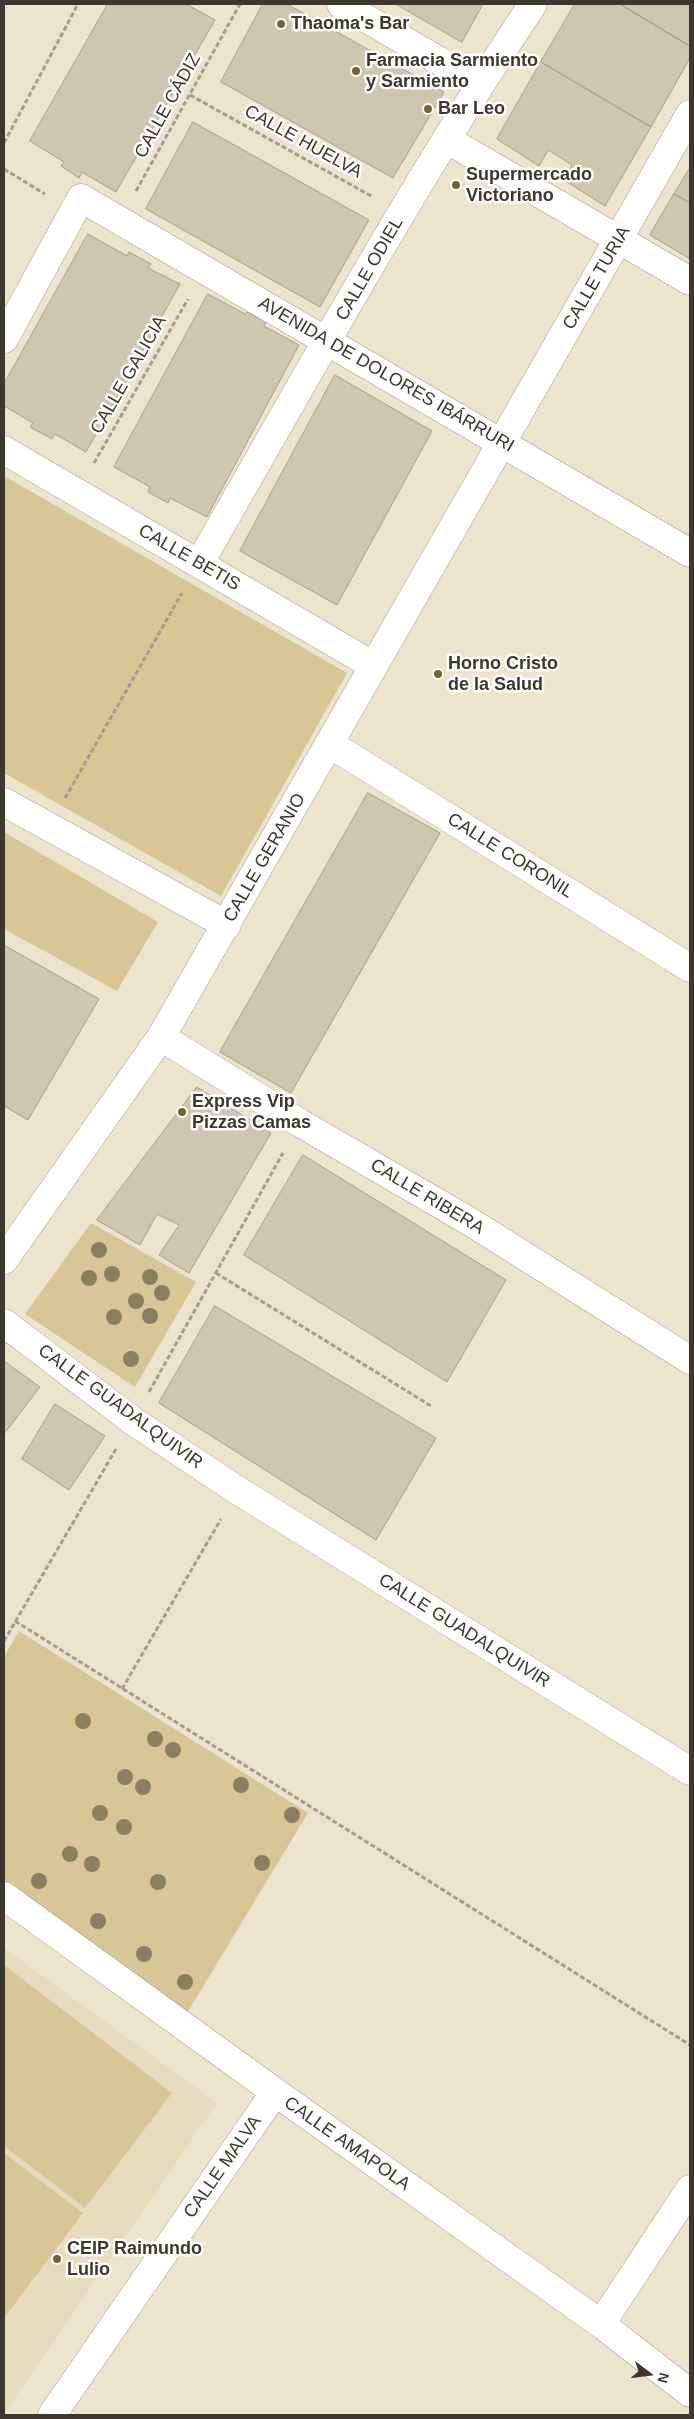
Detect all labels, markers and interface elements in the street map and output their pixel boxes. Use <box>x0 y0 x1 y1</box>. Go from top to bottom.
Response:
place label: Thaoma's Bar <box>291 13 409 35</box>
marker: Thaoma's Bar <box>275 18 287 30</box>
street label: CALLE CÁDIZ <box>130 50 206 162</box>
place label: Farmacia Sarmiento y Sarmiento <box>366 50 538 92</box>
marker: Farmacia Sarmiento y Sarmiento <box>350 65 362 77</box>
place label: Bar Leo <box>438 98 505 120</box>
street label: CALLE HUELVA <box>240 101 366 183</box>
marker: Bar Leo <box>422 103 434 115</box>
place label: Supermercado Victoriano <box>466 164 592 206</box>
marker: Supermercado Victoriano <box>450 179 462 191</box>
street label: CALLE ODIEL <box>332 213 408 325</box>
street label: CALLE TURIA <box>559 222 635 334</box>
street label: AVENIDA DE DOLORES IBÁRRURI <box>254 293 518 457</box>
street label: CALLE GALICIA <box>86 312 172 438</box>
street label: CALLE BETIS <box>134 520 244 596</box>
place label: Horno Cristo de la Salud <box>448 653 558 696</box>
marker: Horno Cristo de la Salud <box>432 668 444 680</box>
street label: CALLE GERANIO <box>219 790 311 926</box>
street label: CALLE CORONIL <box>443 809 577 903</box>
place label: Express Vip Pizzas Camas <box>192 1091 311 1134</box>
marker: Express Vip Pizzas Camas <box>176 1106 188 1118</box>
street label: CALLE RIBERA <box>366 1155 488 1239</box>
street label: CALLE GUADALQUIVIR <box>34 1340 206 1474</box>
street label: CALLE GUADALQUIVIR <box>374 1569 554 1693</box>
street label: CALLE AMAPOLA <box>280 2092 414 2196</box>
street label: CALLE MALVA <box>180 2111 266 2223</box>
place label: CEIP Raimundo Lulio <box>67 2238 202 2280</box>
marker: CEIP Raimundo Lulio <box>51 2253 63 2265</box>
north arrow <box>624 2349 674 2399</box>
text: N <box>654 2371 673 2385</box>

